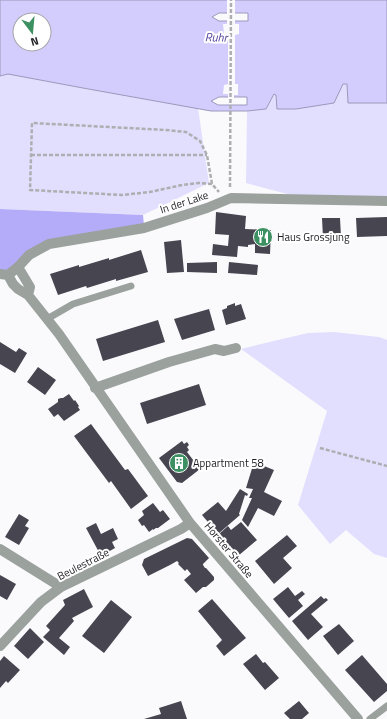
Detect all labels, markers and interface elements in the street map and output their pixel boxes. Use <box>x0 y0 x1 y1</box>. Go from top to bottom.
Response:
north arrow <box>12 12 52 52</box>
water label: Ruhr <box>205 27 230 47</box>
text: N <box>29 33 41 50</box>
street label: In der Lake <box>158 187 211 217</box>
restaurant icon: Haus Grossjung <box>252 226 274 248</box>
place label: Haus Grossjung <box>277 229 350 245</box>
building icon: Appartment 58 <box>168 452 190 474</box>
place label: Appartment 58 <box>193 455 264 471</box>
street label: Horster Straße <box>201 519 257 582</box>
street label: Beulestraße <box>54 544 112 584</box>

